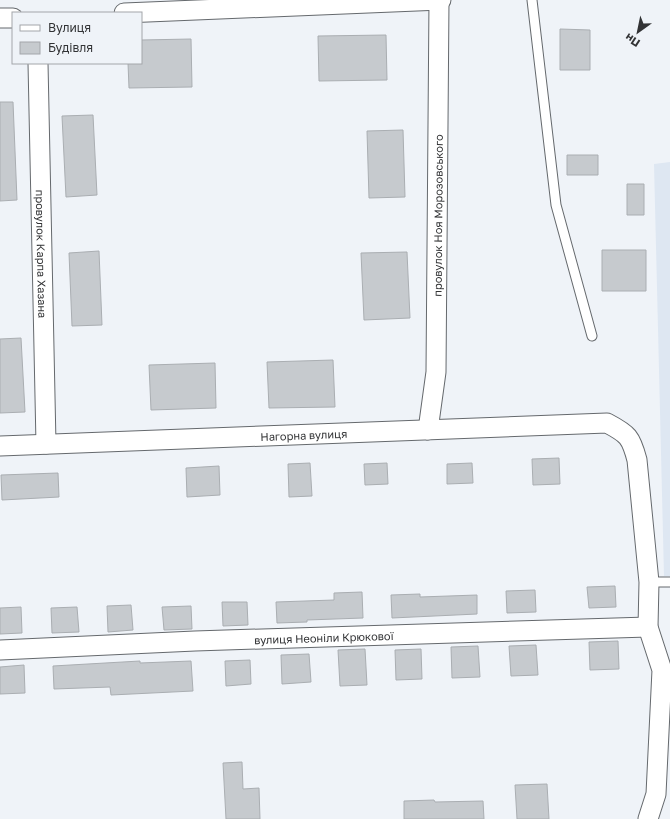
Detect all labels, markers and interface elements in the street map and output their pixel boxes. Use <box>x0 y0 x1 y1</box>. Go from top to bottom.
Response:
legend <box>12 12 142 64</box>
north arrow <box>618 12 658 52</box>
text: Вулиця <box>48 20 91 35</box>
text: Пн <box>622 31 642 50</box>
text: Будівля <box>48 40 93 55</box>
street label: провулок Ноя Морозовського <box>430 134 444 297</box>
street label: провулок Карпа Хазана <box>34 190 50 318</box>
street label: Нагорна вулиця <box>260 426 347 443</box>
street label: вулиця Неоніли Крюкової <box>254 628 395 646</box>

